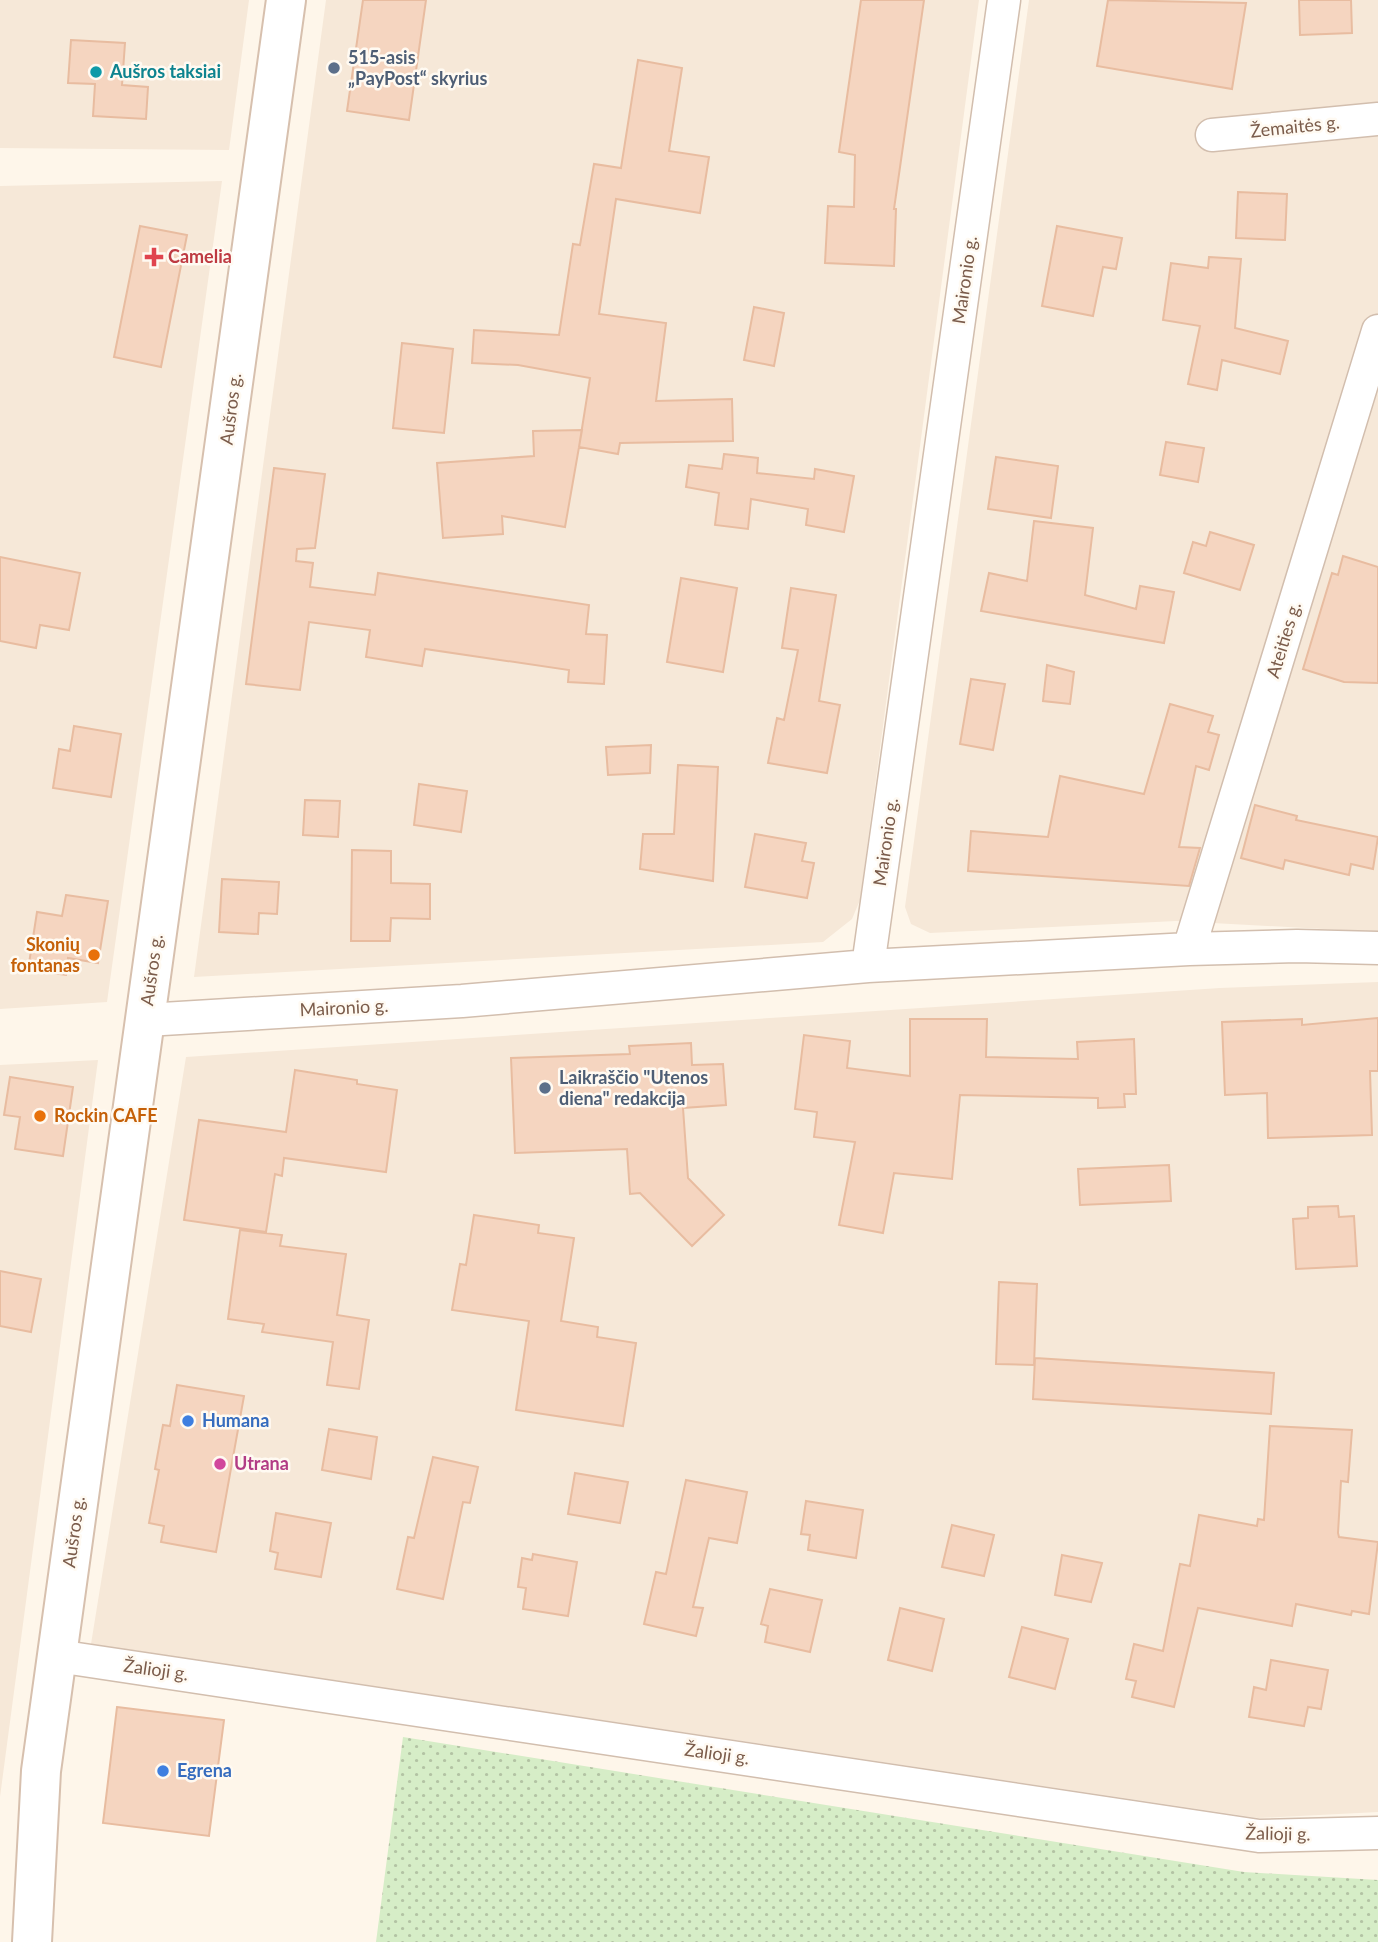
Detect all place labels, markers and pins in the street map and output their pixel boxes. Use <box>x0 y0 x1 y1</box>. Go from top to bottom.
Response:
place label: 515-asis „PayPost“ skyrius <box>348 46 487 89</box>
place label: Aušros taksiai <box>109 60 221 82</box>
marker: 515-asis „PayPost“ skyrius <box>326 60 342 76</box>
marker: Aušros taksiai <box>88 64 104 80</box>
place label: Camelia <box>168 245 232 267</box>
marker: Camelia <box>146 249 162 265</box>
place label: Skonių fontanas <box>10 933 80 976</box>
marker: Skonių fontanas <box>86 947 102 963</box>
place label: Laikraščio "Utenos diena" redakcija <box>559 1066 708 1109</box>
marker: Laikraščio "Utenos diena" redakcija <box>537 1080 553 1096</box>
place label: Rockin CAFE <box>54 1104 158 1126</box>
marker: Rockin CAFE <box>32 1108 48 1124</box>
place label: Humana <box>202 1409 269 1431</box>
marker: Humana <box>180 1413 196 1429</box>
place label: Utrana <box>234 1452 289 1474</box>
marker: Utrana <box>212 1456 228 1472</box>
place label: Egrena <box>177 1759 232 1781</box>
marker: Egrena <box>155 1763 171 1779</box>

